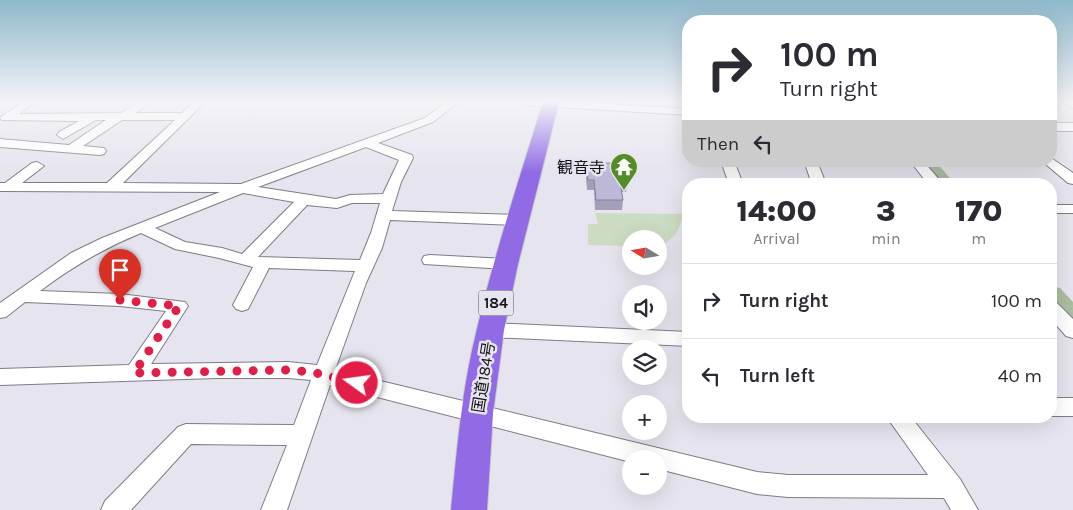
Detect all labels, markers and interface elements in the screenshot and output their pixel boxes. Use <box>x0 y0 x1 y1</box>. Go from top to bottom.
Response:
text: 100 m <box>780 34 879 75</box>
icon: right <box>697 35 762 100</box>
text: Turn right <box>780 76 878 102</box>
icon: left <box>749 130 777 158</box>
text: Then <box>697 133 739 155</box>
temple icon: 観音寺 <box>609 152 639 191</box>
place label: 観音寺 <box>557 158 605 177</box>
text: 14:00 <box>736 193 817 229</box>
text: 3 <box>876 193 896 229</box>
text: 170 <box>955 193 1003 229</box>
text: Arrival <box>753 229 800 248</box>
text: min <box>871 229 901 248</box>
text: m <box>971 229 986 248</box>
north arrow <box>622 230 668 275</box>
map controls <box>622 230 667 495</box>
pin <box>99 249 141 300</box>
icon: arrive <box>106 256 134 284</box>
button: sound <box>622 285 667 330</box>
icon: right <box>697 287 725 315</box>
road number: 184 <box>478 290 514 316</box>
text: Turn right <box>740 290 829 312</box>
text: 100 m <box>991 290 1042 312</box>
street label: 国道184号 <box>468 340 499 414</box>
button: layers <box>622 340 667 385</box>
position arrow <box>330 356 382 408</box>
icon: left <box>697 362 725 390</box>
text: Turn left <box>740 365 815 387</box>
text: 40 m <box>998 365 1042 387</box>
button: + <box>622 395 667 440</box>
button: − <box>622 450 667 495</box>

